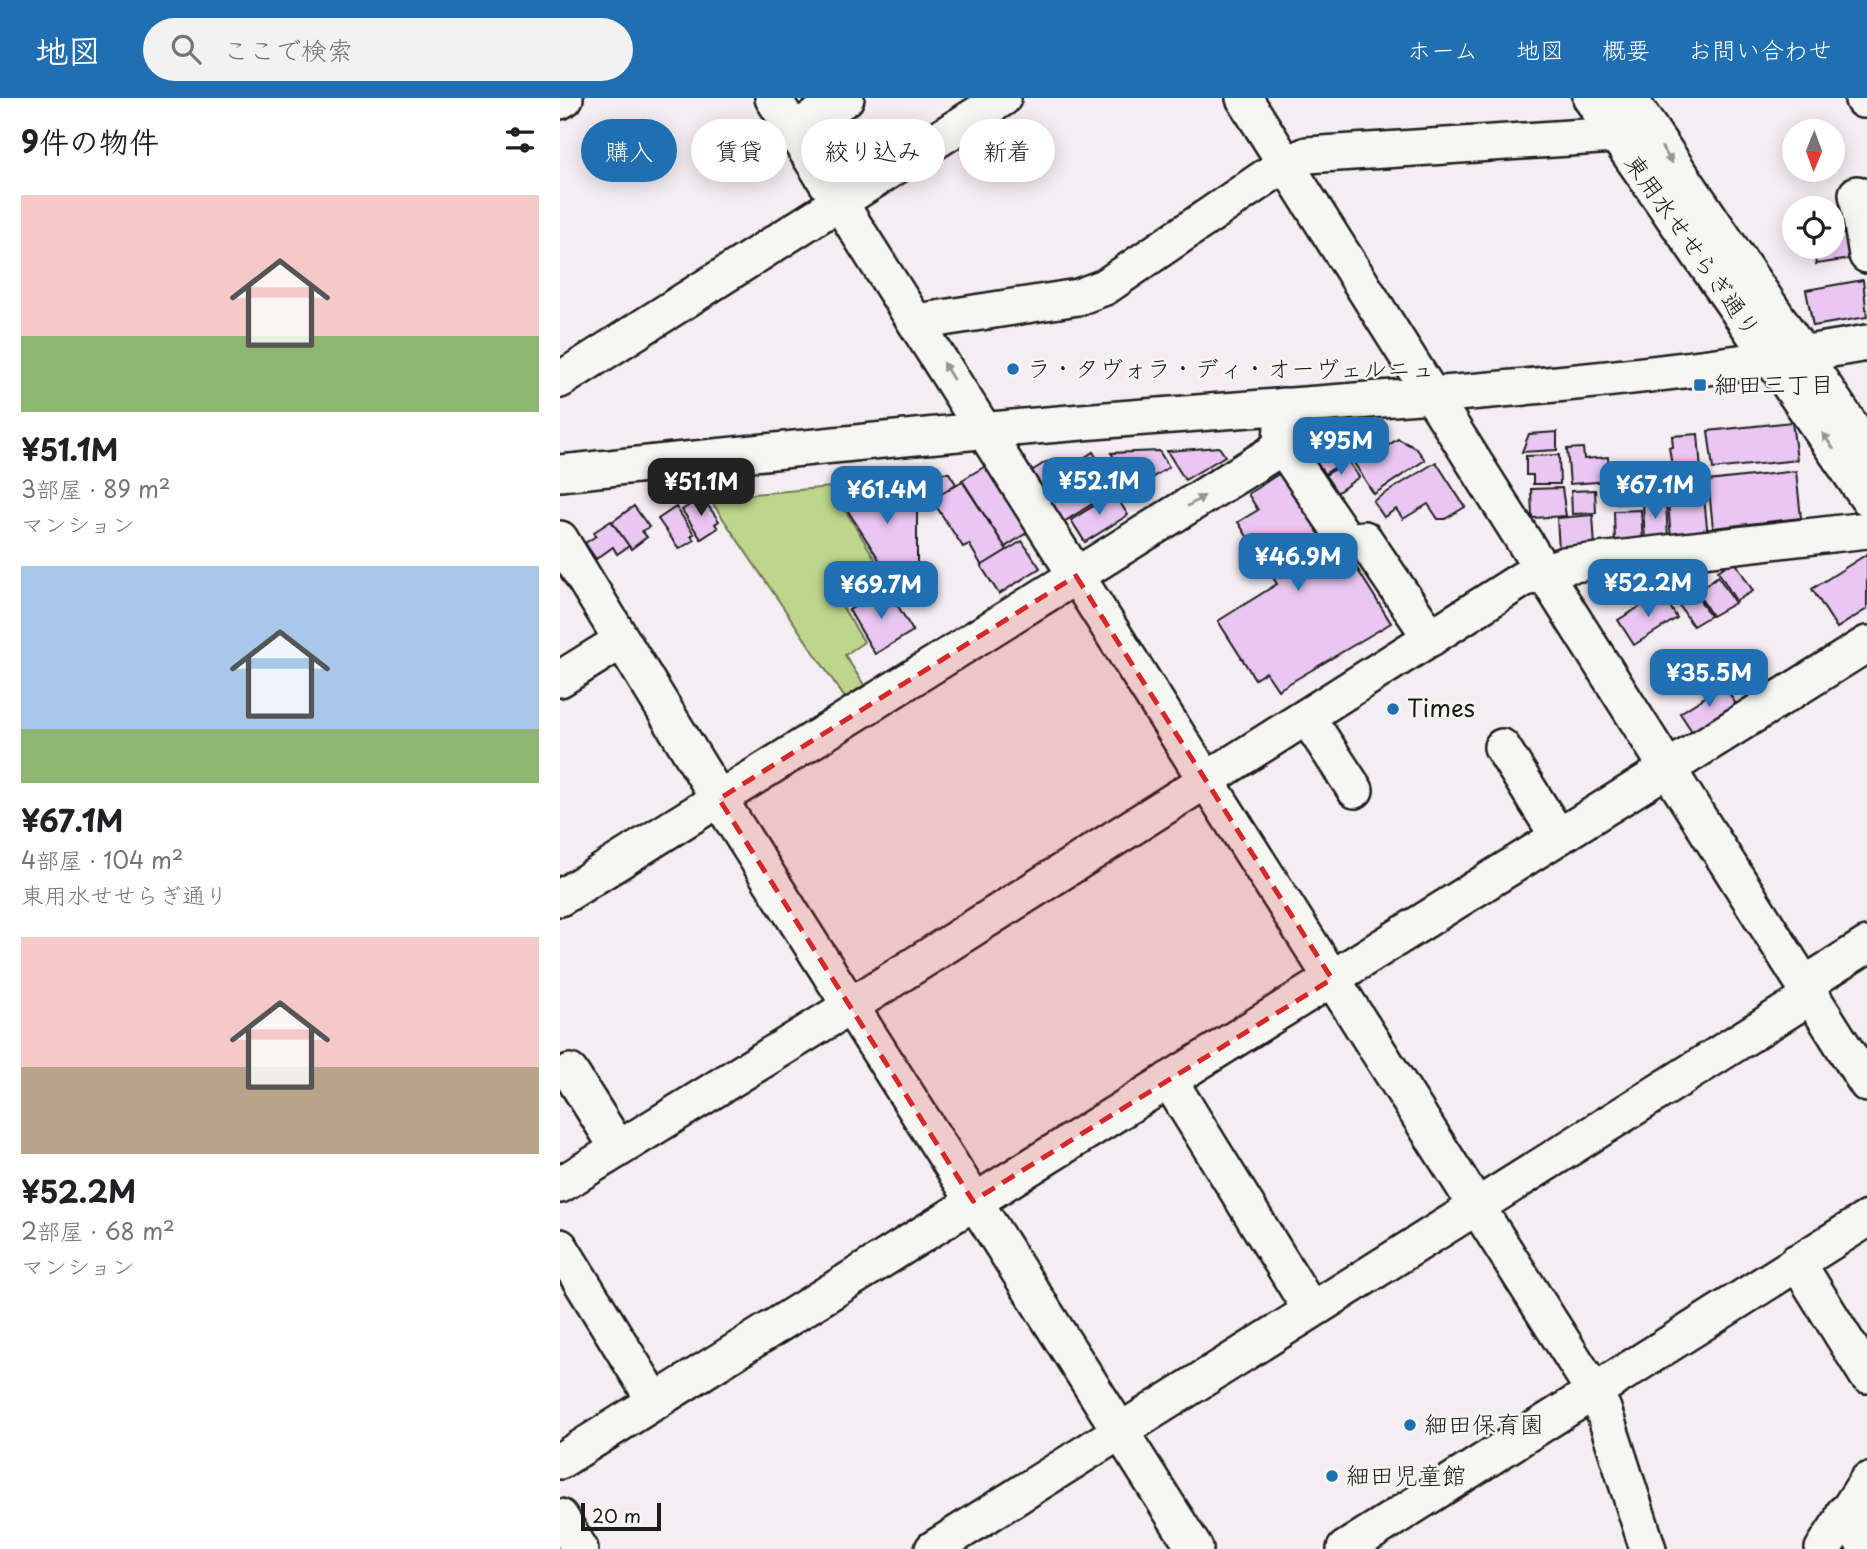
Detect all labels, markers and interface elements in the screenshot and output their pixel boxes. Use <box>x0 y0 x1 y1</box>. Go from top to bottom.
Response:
search box <box>143 18 633 81</box>
text: 地図 <box>35 24 101 74</box>
icon: search <box>167 30 205 68</box>
text: ここで検索 <box>223 30 353 69</box>
text: ホーム <box>1407 31 1478 67</box>
text: 地図 <box>1516 31 1564 67</box>
text: 概要 <box>1602 31 1650 67</box>
text: お問い合わせ <box>1688 31 1832 67</box>
text: 9件の物件 <box>21 118 159 163</box>
chip: 購入 <box>581 119 677 182</box>
chip: 賃貸 <box>691 119 787 182</box>
chip: 絞り込み <box>801 119 945 182</box>
chip: 新着 <box>959 119 1055 182</box>
north arrow <box>1782 119 1844 182</box>
map controls <box>1782 119 1845 259</box>
icon: filters <box>501 121 539 159</box>
street label: 東用水せせらぎ通り <box>1617 146 1770 344</box>
one-way arrow <box>1660 146 1674 164</box>
button: locate <box>1782 196 1845 259</box>
icon: home <box>217 240 343 366</box>
place label: ラ・タヴォラ・ディ・オーヴェルニュ <box>1027 349 1435 385</box>
marker: ラ・タヴォラ・ディ・オーヴェルニュ <box>1005 361 1021 377</box>
one-way arrow <box>942 362 955 381</box>
place label: 細田三丁目 <box>1714 365 1834 401</box>
marker: 細田三丁目 <box>1692 377 1708 393</box>
pin: ¥95M <box>1300 418 1382 477</box>
text: ¥95M <box>1309 422 1373 457</box>
text: ¥51.1M <box>21 426 118 471</box>
one-way arrow <box>1821 432 1835 450</box>
pin: ¥51.1M <box>644 458 758 518</box>
pin: ¥52.1M <box>1042 458 1156 517</box>
text: ¥52.1M <box>1058 462 1140 497</box>
pin: ¥67.1M <box>1598 462 1712 521</box>
text: ¥51.1M <box>664 463 738 498</box>
pin: ¥61.4M <box>830 466 944 526</box>
text: ¥67.1M <box>1616 466 1694 501</box>
text: 3部屋 · 89 m² <box>21 471 171 506</box>
text: ¥61.4M <box>847 471 927 506</box>
one-way arrow <box>1187 494 1206 507</box>
text: マンション <box>21 506 135 541</box>
pin: ¥46.9M <box>1241 533 1355 593</box>
text: ¥46.9M <box>1255 538 1341 573</box>
pin: ¥52.2M <box>1591 560 1705 619</box>
pin: ¥69.7M <box>824 561 938 621</box>
text: ¥52.2M <box>1604 564 1692 599</box>
text: ¥69.7M <box>840 566 922 601</box>
icon: home <box>217 611 343 737</box>
pin: ¥35.5M <box>1652 650 1766 709</box>
text: ¥35.5M <box>1666 654 1752 689</box>
place label: Times <box>1407 689 1475 725</box>
marker: Times <box>1385 701 1401 717</box>
text: ¥67.1M <box>21 797 123 842</box>
text: 4部屋 · 104 m² <box>21 842 184 877</box>
text: 東用水せせらぎ通り <box>21 877 228 912</box>
icon: home <box>217 982 343 1108</box>
text: ¥52.2M <box>21 1168 136 1213</box>
text: 2部屋 · 68 m² <box>21 1213 175 1248</box>
text: マンション <box>21 1248 135 1283</box>
place label: 細田保育園 <box>1424 1405 1544 1441</box>
marker: 細田保育園 <box>1402 1417 1418 1433</box>
place label: 細田児童館 <box>1346 1456 1466 1492</box>
marker: 細田児童館 <box>1324 1468 1340 1484</box>
scale bar <box>581 1500 662 1532</box>
text: 20 m <box>592 1501 641 1529</box>

